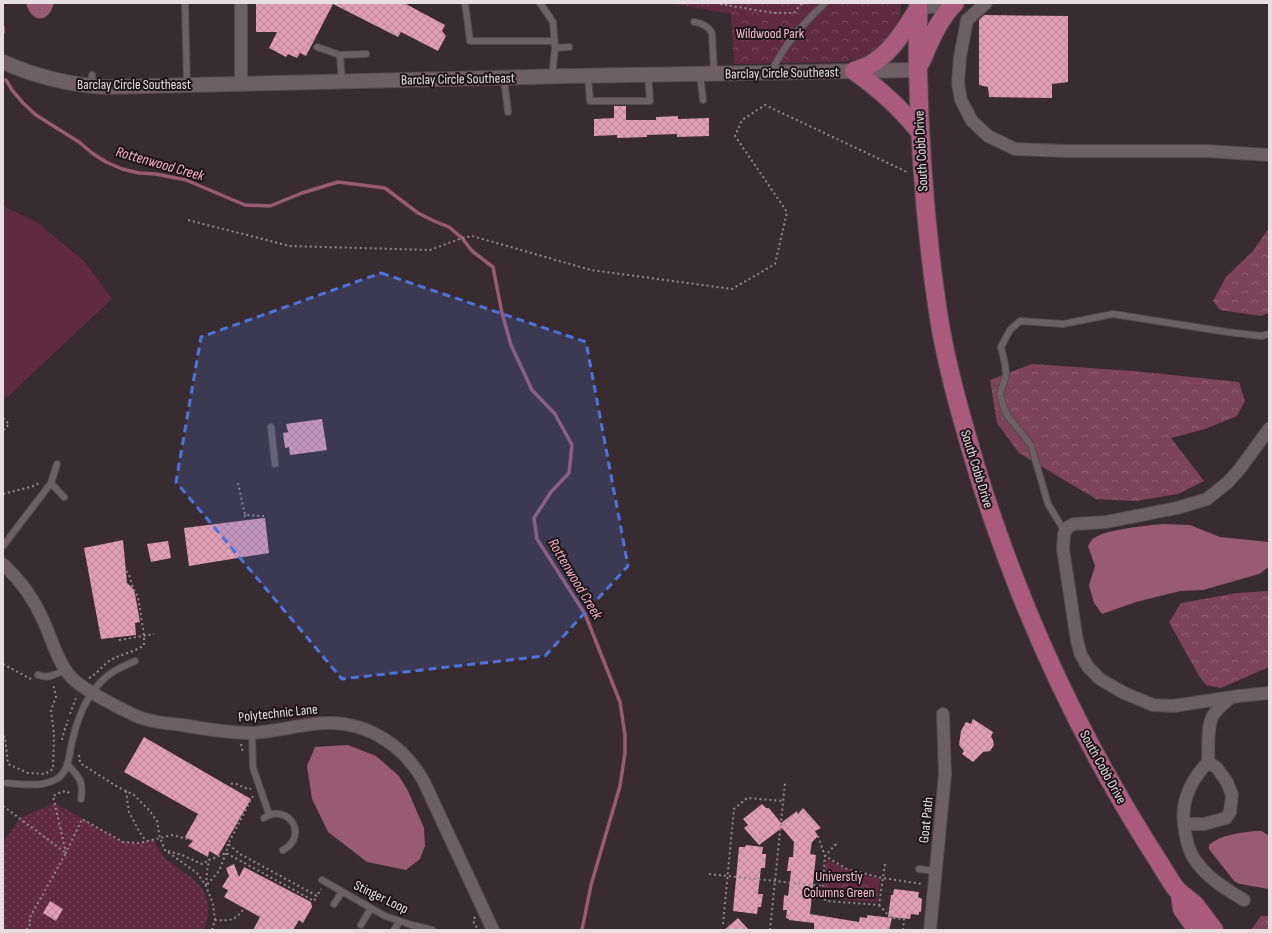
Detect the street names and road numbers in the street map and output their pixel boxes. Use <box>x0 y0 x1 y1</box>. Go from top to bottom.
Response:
street label: Barclay Circle Southeast <box>725 64 839 82</box>
street label: Barclay Circle Southeast <box>401 70 515 88</box>
street label: Barclay Circle Southeast <box>77 76 191 93</box>
street label: South Cobb Drive <box>910 110 932 192</box>
street label: South Cobb Drive <box>957 428 997 510</box>
street label: Polytechnic Lane <box>237 700 319 726</box>
street label: South Cobb Drive <box>1076 727 1130 807</box>
street label: Goat Path <box>915 796 937 844</box>
street label: Stinger Loop <box>351 876 411 918</box>

